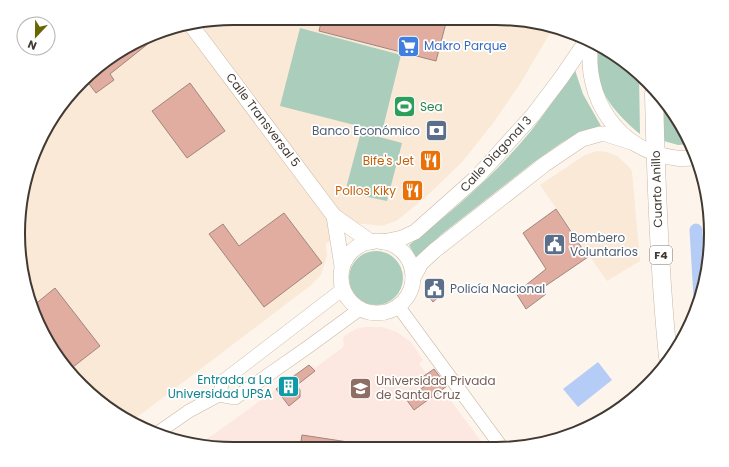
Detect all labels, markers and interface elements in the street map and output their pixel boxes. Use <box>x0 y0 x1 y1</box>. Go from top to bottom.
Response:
north arrow <box>16 16 56 56</box>
supermarket icon: Makro Parque <box>396 33 422 59</box>
text: N <box>25 36 39 54</box>
place label: Makro Parque <box>424 37 507 54</box>
street label: Calle Transversal 5 <box>222 69 304 170</box>
sports icon: Sea <box>392 94 418 120</box>
place label: Sea <box>420 98 443 115</box>
street label: Calle Diagonal 3 <box>456 112 535 195</box>
bank icon: Banco Económico <box>423 118 449 144</box>
place label: Banco Económico <box>312 122 420 139</box>
restaurant icon: Bife's Jet <box>417 148 443 174</box>
street label: Cuarto Anillo <box>647 150 666 228</box>
place label: Bife's Jet <box>363 152 414 169</box>
restaurant icon: Pollos Kiky <box>399 178 425 204</box>
place label: Pollos Kiky <box>335 182 396 199</box>
place label: Bombero Voluntarios <box>570 229 638 260</box>
public building icon: Bombero Voluntarios <box>542 232 568 258</box>
road number: F4 <box>650 246 672 264</box>
public building icon: Policía Nacional <box>421 276 447 302</box>
place label: Policía Nacional <box>450 280 545 297</box>
place label: Entrada a La Universidad UPSA <box>168 371 272 402</box>
place label: Universidad Privada de Santa Cruz <box>376 372 496 403</box>
building icon: Entrada a La Universidad UPSA <box>275 374 301 400</box>
school or university icon: Universidad Privada de Santa Cruz <box>348 375 374 401</box>

